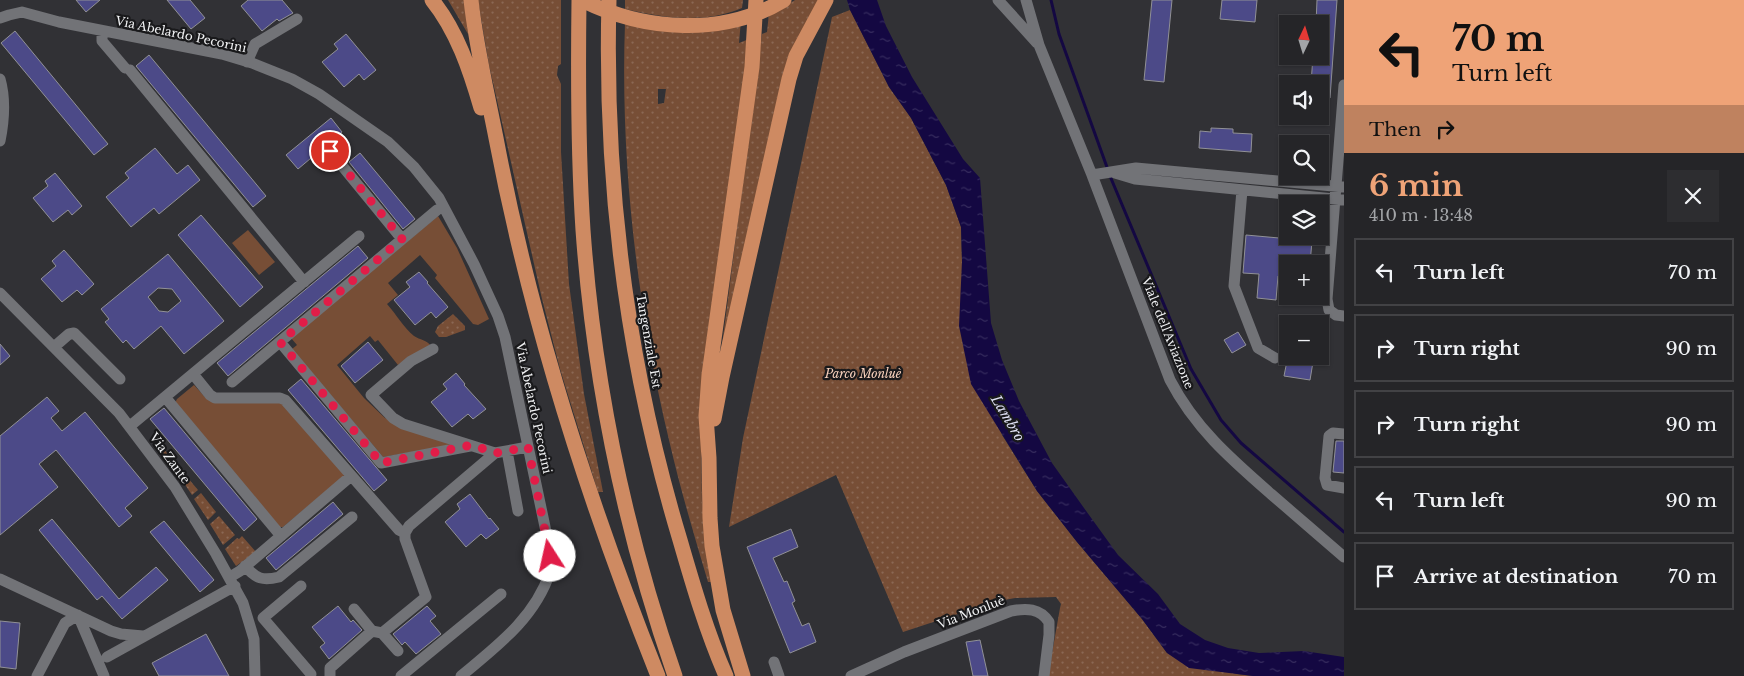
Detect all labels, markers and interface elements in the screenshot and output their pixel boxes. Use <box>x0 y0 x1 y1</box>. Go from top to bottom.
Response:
street label: Via Abelardo Pecorini <box>113 13 248 55</box>
north arrow <box>1279 15 1329 65</box>
map controls <box>1279 15 1329 365</box>
text: 70 m <box>1452 17 1545 60</box>
icon: left <box>1369 20 1434 85</box>
text: Turn left <box>1452 60 1552 87</box>
button: sound <box>1279 75 1329 125</box>
icon: right <box>1431 115 1459 143</box>
text: Then <box>1369 118 1421 141</box>
pin <box>309 130 351 172</box>
button: search <box>1279 135 1329 185</box>
icon: arrive <box>316 137 344 165</box>
text: 6 min <box>1369 167 1463 204</box>
button: close <box>1667 170 1719 222</box>
button: layers <box>1279 195 1329 245</box>
text: 410 m · 13:48 <box>1369 205 1473 225</box>
button: + <box>1279 255 1329 305</box>
icon: left <box>1371 258 1399 286</box>
text: Turn left <box>1414 261 1505 284</box>
text: 70 m <box>1668 261 1717 284</box>
street label: Viale dell'Aviazione <box>1138 274 1197 391</box>
street label: Tangenziale Est <box>633 292 665 390</box>
button: − <box>1279 315 1329 365</box>
icon: right <box>1371 334 1399 362</box>
text: Turn right <box>1414 337 1520 360</box>
text: 90 m <box>1665 337 1717 360</box>
street label: Via Abelardo Pecorini <box>513 340 555 475</box>
park label: Parco Monluè <box>824 366 902 381</box>
water label: Lambro <box>987 391 1029 445</box>
icon: right <box>1371 410 1399 438</box>
text: Turn right <box>1414 413 1520 436</box>
text: 90 m <box>1665 413 1717 436</box>
street label: Via Zante <box>146 429 193 486</box>
icon: left <box>1371 486 1399 514</box>
text: Turn left <box>1414 489 1505 512</box>
text: 90 m <box>1665 489 1717 512</box>
position arrow <box>523 529 575 581</box>
icon: arrive <box>1371 562 1399 590</box>
text: Arrive at destination <box>1414 565 1618 588</box>
text: 70 m <box>1668 565 1717 588</box>
street label: Via Monluè <box>934 592 1007 632</box>

